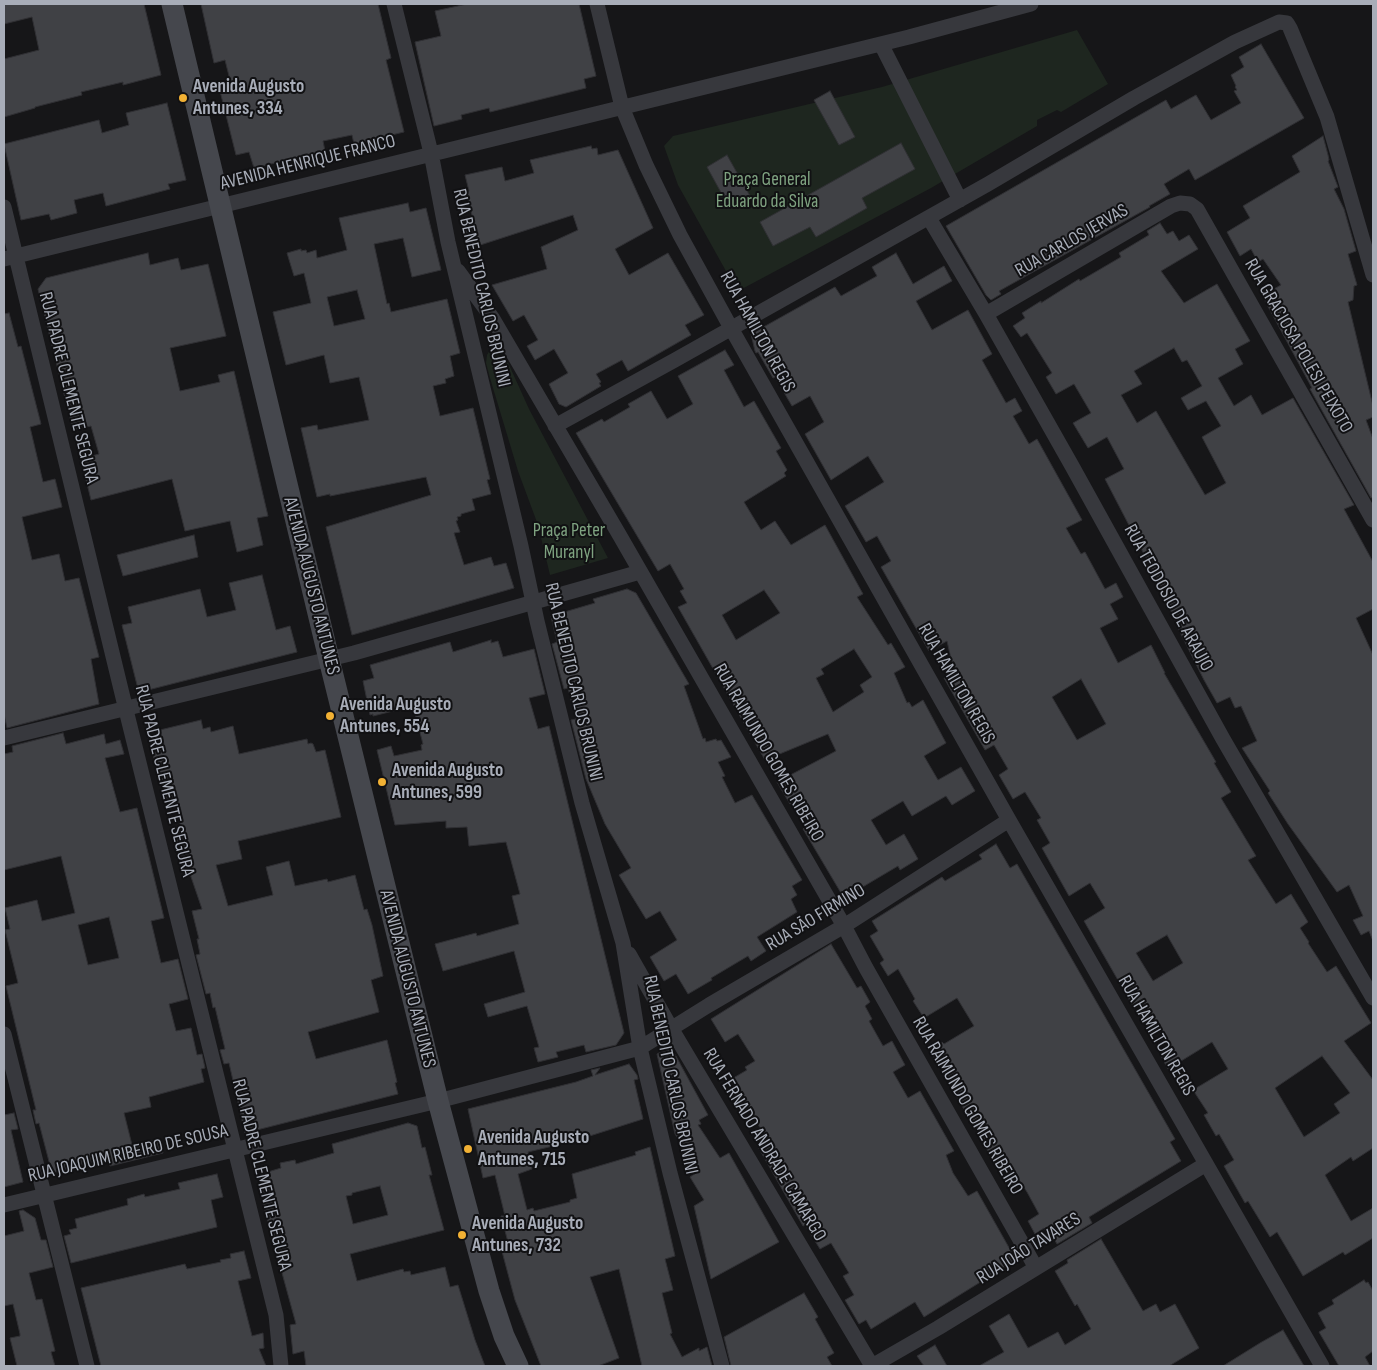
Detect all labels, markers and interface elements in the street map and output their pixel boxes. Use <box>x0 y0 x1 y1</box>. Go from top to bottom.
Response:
place label: Avenida Augusto Antunes, 334 <box>193 76 304 120</box>
marker: Avenida Augusto Antunes, 334 <box>177 92 189 104</box>
street label: AVENIDA HENRIQUE FRANCO <box>218 130 398 196</box>
park label: Praça General Eduardo da Silva <box>716 169 818 213</box>
street label: RUA BENEDITO CARLOS BRUNINI <box>447 187 515 389</box>
street label: RUA CARLOS JERVAS <box>1011 199 1133 283</box>
street label: RUA GRACIOSA POLESI PEIXOTO <box>1239 255 1357 437</box>
street label: RUA HAMILTON REGIS <box>714 267 800 397</box>
street label: RUA PADRE CLEMENTE SEGURA <box>33 290 103 486</box>
street label: AVENIDA AUGUSTO ANTUNES <box>278 495 344 677</box>
park label: Praça Peter Muranyl <box>533 520 605 564</box>
street label: RUA TEODOSIO DE ARAUJO <box>1118 521 1218 675</box>
street label: RUA BENEDITO CARLOS BRUNINI <box>539 581 607 783</box>
street label: RUA HAMILTON REGIS <box>912 620 1000 748</box>
street label: RUA RAIMUNDO GOMES RIBEIRO <box>708 660 828 846</box>
street label: RUA PADRE CLEMENTE SEGURA <box>129 683 199 879</box>
place label: Avenida Augusto Antunes, 554 <box>340 694 451 738</box>
marker: Avenida Augusto Antunes, 554 <box>324 710 336 722</box>
place label: Avenida Augusto Antunes, 599 <box>392 760 503 804</box>
marker: Avenida Augusto Antunes, 599 <box>376 776 388 788</box>
street label: RUA SÃO FIRMINO <box>762 879 870 957</box>
street label: AVENIDA AUGUSTO ANTUNES <box>374 888 440 1070</box>
street label: RUA HAMILTON REGIS <box>1112 972 1200 1100</box>
street label: RUA BENEDITO CARLOS BRUNINI <box>638 973 702 1177</box>
street label: RUA RAIMUNDO GOMES RIBEIRO <box>907 1013 1027 1199</box>
street label: RUA FERNADO ANDRADE CAMARGO <box>697 1044 831 1246</box>
street label: RUA PADRE CLEMENTE SEGURA <box>226 1077 296 1273</box>
street label: RUA JOAQUIM RIBEIRO DE SOUSA <box>26 1120 230 1188</box>
place label: Avenida Augusto Antunes, 715 <box>478 1127 589 1171</box>
marker: Avenida Augusto Antunes, 715 <box>462 1143 474 1155</box>
street label: RUA JOÃO TAVARES <box>973 1208 1085 1290</box>
place label: Avenida Augusto Antunes, 732 <box>472 1213 583 1257</box>
marker: Avenida Augusto Antunes, 732 <box>456 1229 468 1241</box>

